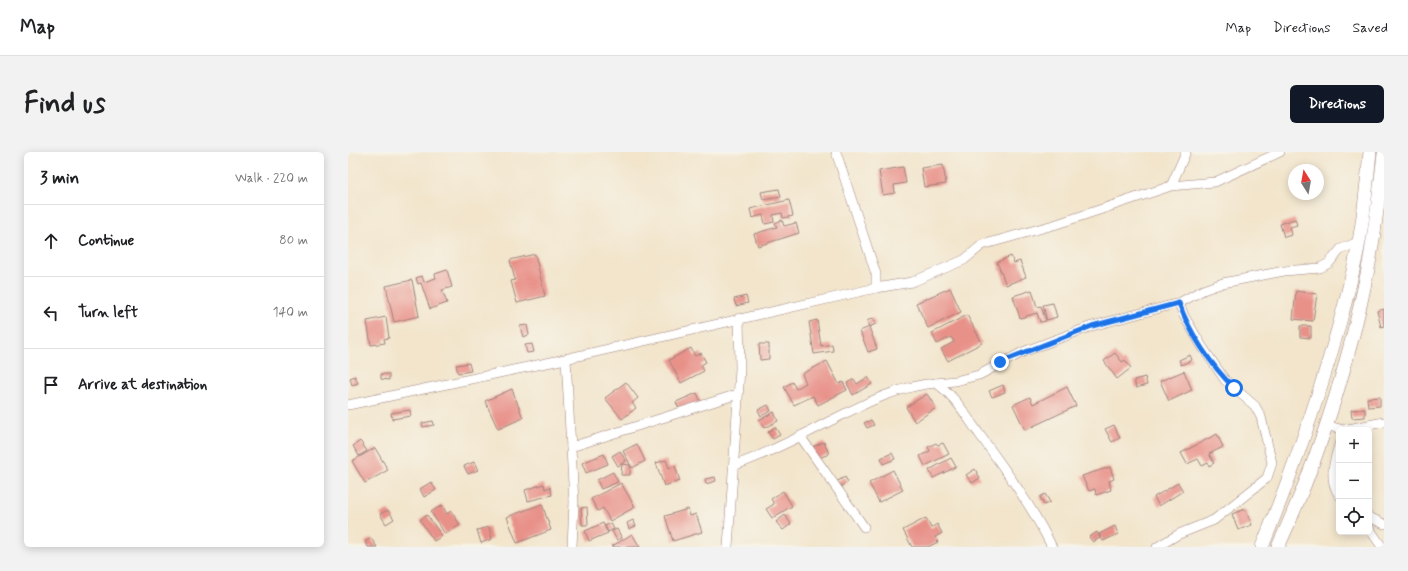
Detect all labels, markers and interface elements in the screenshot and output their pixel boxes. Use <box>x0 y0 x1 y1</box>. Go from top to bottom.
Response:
text: Map <box>20 15 55 40</box>
text: Map <box>1225 19 1251 37</box>
text: Directions <box>1273 19 1331 37</box>
text: Saved <box>1353 19 1388 37</box>
button: Directions <box>1290 85 1384 123</box>
text: Find us <box>24 86 105 123</box>
north arrow <box>1288 164 1324 200</box>
text: 3 min <box>40 167 79 189</box>
text: Walk · 220 m <box>235 170 308 187</box>
icon: ahead <box>40 230 62 252</box>
text: Continue <box>78 231 134 251</box>
text: 80 m <box>279 232 308 249</box>
icon: left <box>40 302 62 324</box>
text: Turn left <box>78 303 138 323</box>
text: 140 m <box>273 304 308 321</box>
route end <box>991 353 1009 371</box>
icon: arrive <box>40 374 62 396</box>
text: Arrive at destination <box>78 375 207 395</box>
route start <box>1225 379 1243 397</box>
map controls <box>1336 427 1372 535</box>
button: + <box>1336 427 1372 463</box>
button: − <box>1336 463 1372 499</box>
button: locate <box>1336 499 1372 535</box>

